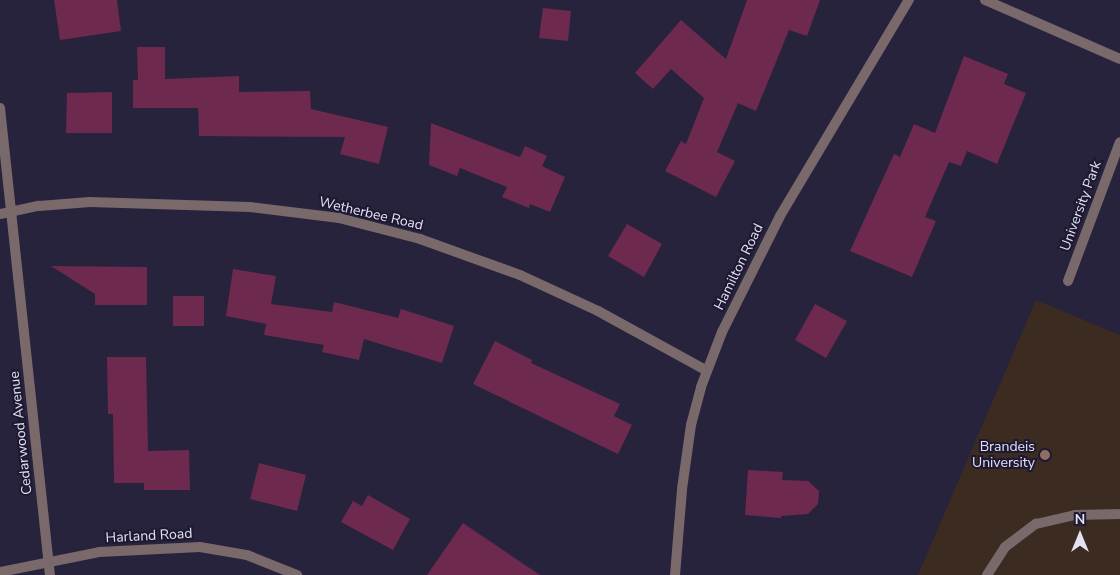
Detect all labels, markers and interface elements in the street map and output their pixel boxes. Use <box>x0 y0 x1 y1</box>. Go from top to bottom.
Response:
street label: University Park <box>1057 159 1105 253</box>
street label: Wetherbee Road <box>317 194 425 234</box>
street label: Hamilton Road <box>711 221 767 313</box>
street label: Cedarwood Avenue <box>6 370 36 496</box>
place label: Brandeis University <box>972 439 1035 472</box>
marker: Brandeis University <box>1039 449 1051 461</box>
north arrow <box>1055 510 1105 560</box>
text: N <box>1075 510 1085 529</box>
street label: Harland Road <box>105 525 193 547</box>

